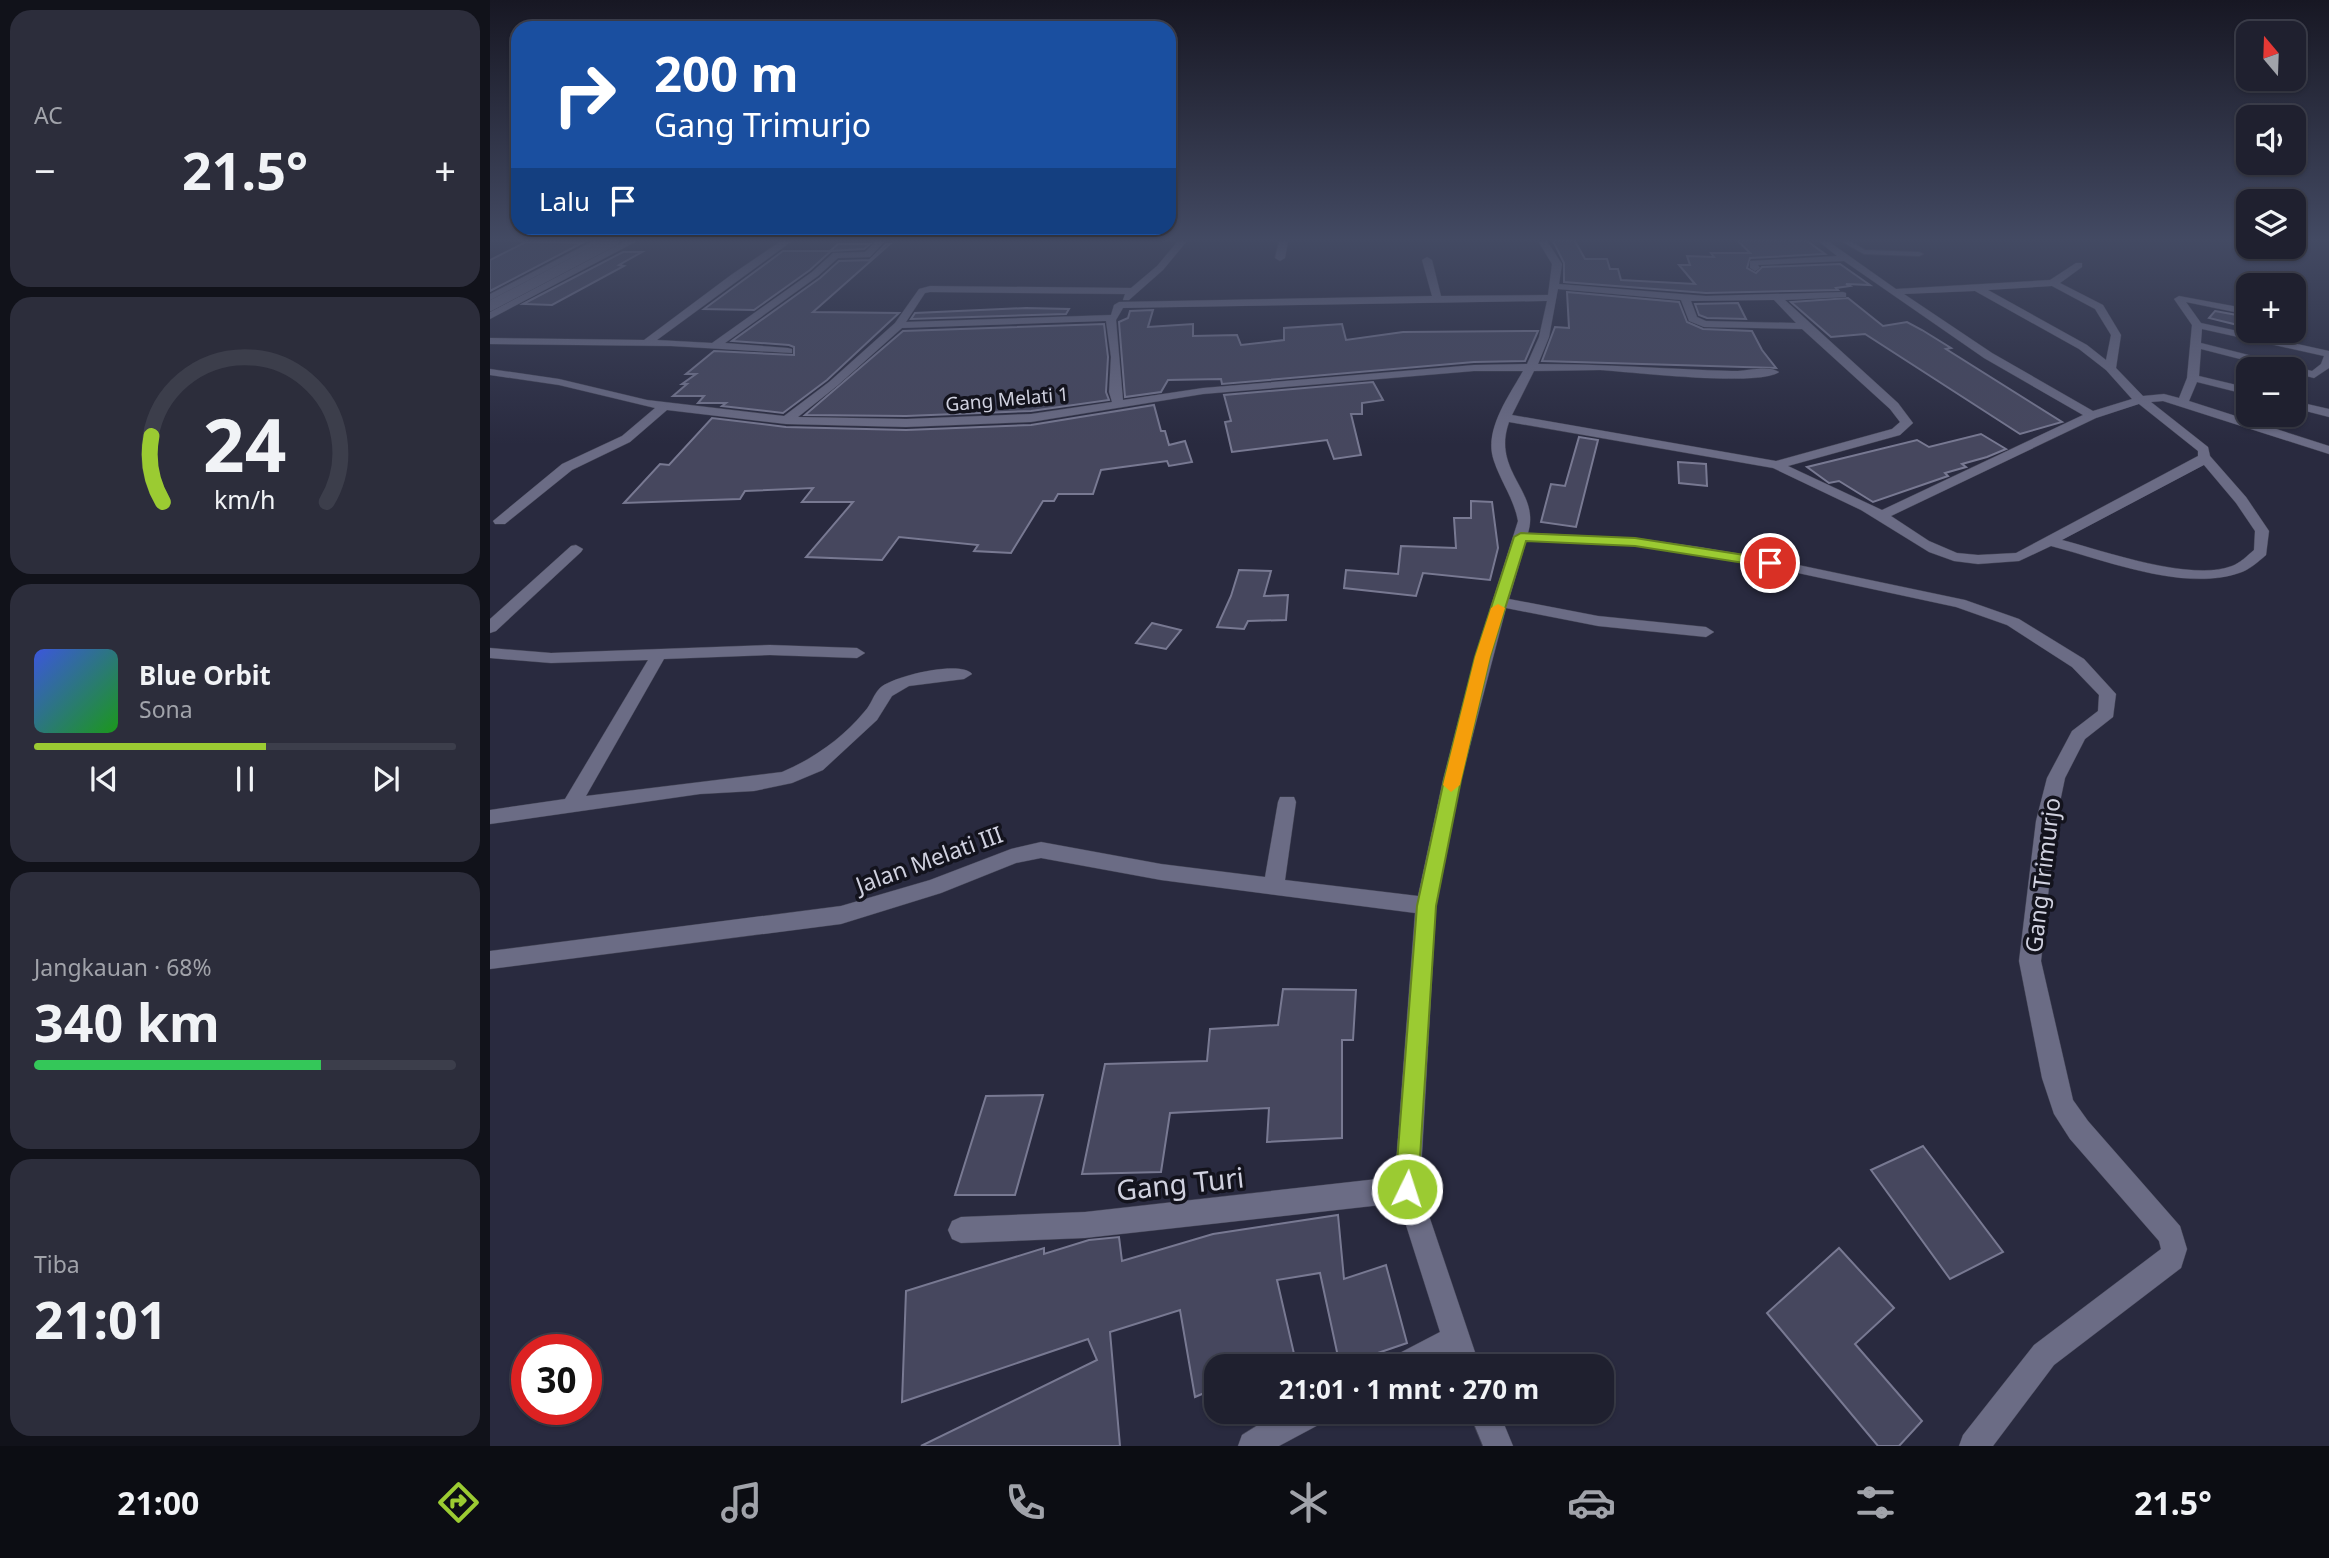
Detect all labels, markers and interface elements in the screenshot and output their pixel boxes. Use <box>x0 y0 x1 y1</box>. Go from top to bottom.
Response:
north arrow <box>2236 21 2306 91</box>
map controls <box>2236 21 2306 427</box>
text: 200 m <box>654 40 799 106</box>
icon: right <box>539 49 630 140</box>
text: AC <box>34 99 63 131</box>
text: Gang Trimurjo <box>654 103 871 146</box>
button: sound <box>2236 105 2306 175</box>
text: 21.5° <box>182 134 308 205</box>
text: − <box>34 144 56 196</box>
text: + <box>434 144 456 196</box>
icon: arrive <box>604 182 642 220</box>
text: Lalu <box>539 183 590 219</box>
button: layers <box>2236 189 2306 259</box>
button: + <box>2236 273 2306 343</box>
button: − <box>2236 357 2306 427</box>
street label: Gang Melati 1 <box>944 381 1070 417</box>
text: 24 <box>203 394 287 493</box>
text: km/h <box>214 482 276 516</box>
pin <box>1740 533 1800 593</box>
icon: arrive <box>1751 544 1789 582</box>
text: Blue Orbit <box>139 657 271 693</box>
text: Sona <box>139 693 193 725</box>
icon: previous <box>85 760 123 798</box>
icon: pause <box>226 760 264 798</box>
icon: next <box>367 760 405 798</box>
street label: Gang Trimurjo <box>2017 796 2067 954</box>
street label: Jalan Melati III <box>849 818 1007 901</box>
text: Jangkauan · 68% <box>34 951 212 983</box>
text: 340 km <box>34 986 220 1057</box>
position arrow <box>1370 1152 1444 1226</box>
street label: Gang Turi <box>1114 1157 1246 1209</box>
text: Tiba <box>34 1248 80 1280</box>
text: 21:01 <box>34 1283 168 1354</box>
speed limit sign: 30 <box>511 1334 602 1425</box>
text: 21:01 · 1 mnt · 270 m <box>1279 1371 1539 1407</box>
icon: directions <box>434 1478 483 1527</box>
icon: music <box>717 1478 766 1527</box>
icon: phone <box>1001 1478 1050 1527</box>
icon: climate <box>1284 1478 1333 1527</box>
icon: car <box>1567 1478 1616 1527</box>
icon: filters <box>1851 1478 1900 1527</box>
text: 21:00 <box>117 1481 199 1524</box>
text: 21.5° <box>2134 1481 2212 1524</box>

